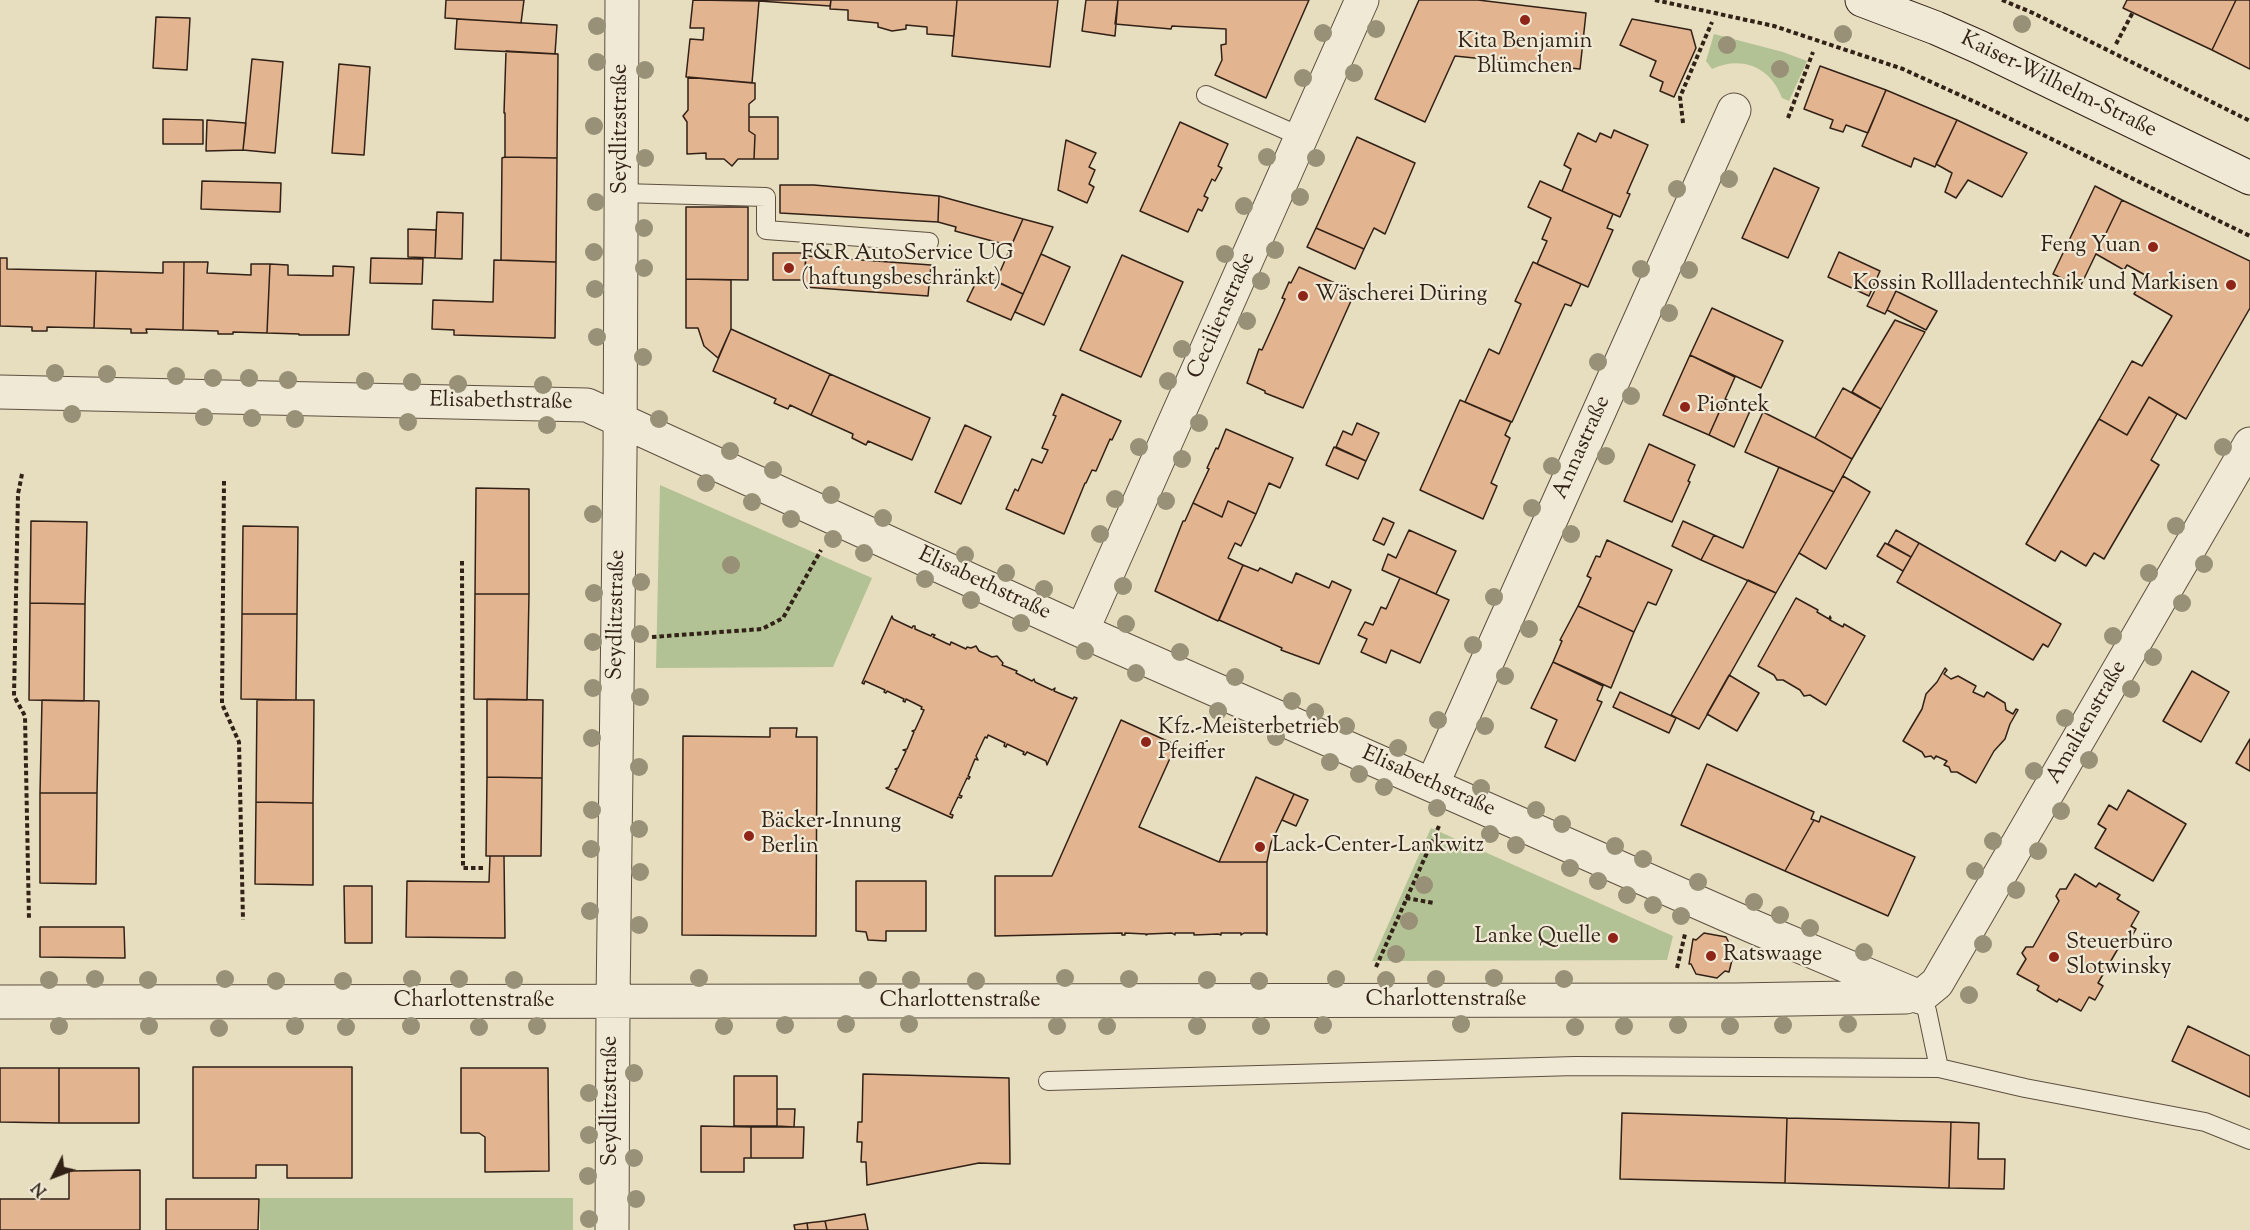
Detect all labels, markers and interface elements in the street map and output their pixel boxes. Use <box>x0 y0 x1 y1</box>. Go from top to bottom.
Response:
marker: Kita Benjamin Blümchen <box>1518 13 1532 27</box>
street label: Kaiser-Wilhelm-Straße <box>1956 27 2160 145</box>
place label: Kita Benjamin Blümchen <box>1458 30 1592 82</box>
street label: Seydlitzstraße <box>609 64 635 194</box>
place label: Feng Yuan <box>2041 234 2141 260</box>
marker: Feng Yuan <box>2146 240 2160 254</box>
place label: F&R AutoService UG (haftungsbeschränkt) <box>801 242 1014 294</box>
street label: Cecilienstraße <box>1183 249 1263 383</box>
marker: F&R AutoService UG (haftungsbeschränkt) <box>782 261 796 275</box>
place label: Kossin Rollladentechnik und Markisen <box>1853 272 2219 298</box>
marker: Kossin Rollladentechnik und Markisen <box>2224 278 2238 292</box>
place label: Wäscherei Düring <box>1315 283 1487 309</box>
marker: Wäscherei Düring <box>1296 289 1310 303</box>
street label: Elisabethstraße <box>429 389 573 417</box>
street label: Annastraße <box>1548 392 1618 504</box>
place label: Piontek <box>1697 394 1770 420</box>
marker: Piontek <box>1678 400 1692 414</box>
street label: Elisabethstraße <box>914 543 1054 627</box>
street label: Seydlitzstraße <box>604 550 632 680</box>
street label: Amalienstraße <box>2042 657 2134 789</box>
place label: Kfz.-Meisterbetrieb Pfeiffer <box>1158 716 1339 768</box>
marker: Kfz.-Meisterbetrieb Pfeiffer <box>1139 735 1153 749</box>
street label: Elisabethstraße <box>1357 742 1499 824</box>
place label: Bäcker-Innung Berlin <box>761 810 901 861</box>
marker: Bäcker-Innung Berlin <box>742 829 756 843</box>
place label: Lack-Center-Lankwitz <box>1272 834 1484 860</box>
marker: Lack-Center-Lankwitz <box>1253 840 1267 854</box>
place label: Lanke Quelle <box>1475 925 1601 951</box>
marker: Lanke Quelle <box>1606 931 1620 945</box>
place label: Steuerbüro Slotwinsky <box>2066 931 2173 982</box>
place label: Ratswaage <box>1723 943 1822 969</box>
marker: Ratswaage <box>1704 949 1718 963</box>
marker: Steuerbüro Slotwinsky <box>2047 950 2061 964</box>
street label: Charlottenstraße <box>1365 988 1527 1014</box>
street label: Charlottenstraße <box>393 989 555 1015</box>
street label: Charlottenstraße <box>879 989 1041 1015</box>
street label: Seydlitzstraße <box>599 1036 625 1166</box>
north arrow <box>24 1146 84 1206</box>
text: N <box>27 1176 53 1201</box>

